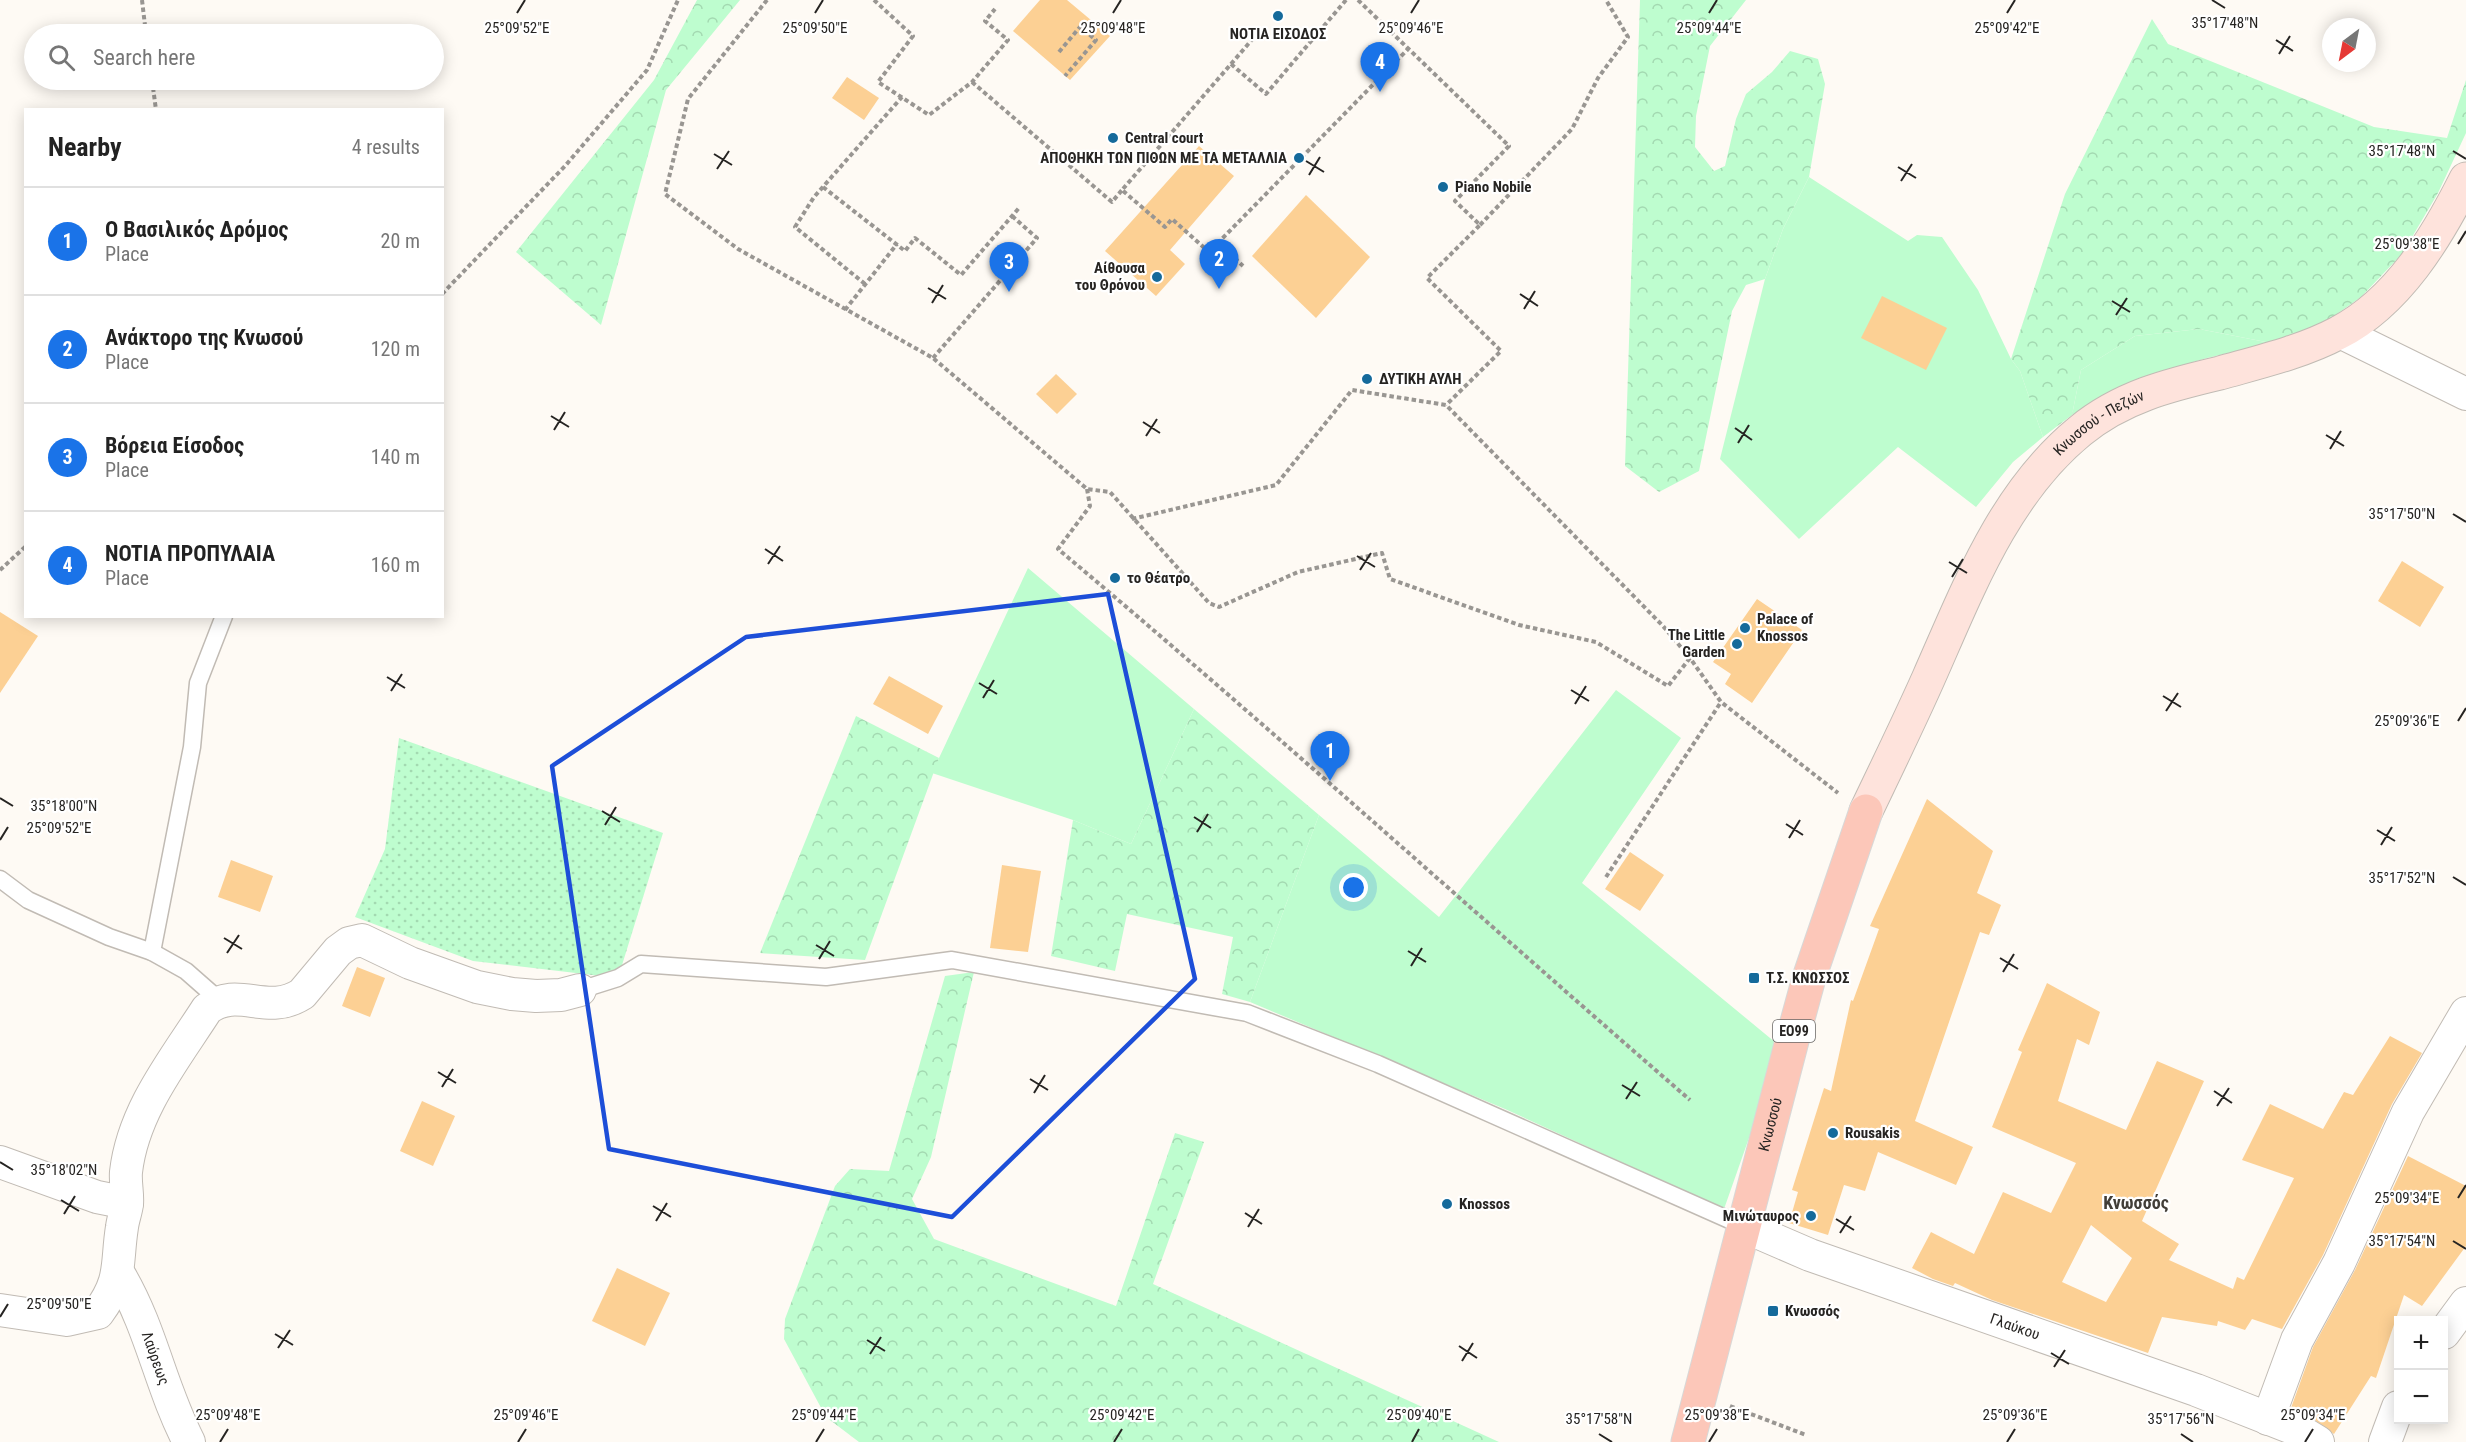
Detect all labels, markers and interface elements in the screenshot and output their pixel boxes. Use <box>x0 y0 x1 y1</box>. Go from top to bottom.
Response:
marker: ΝΟΤΙΑ ΕΙΣΟΔΟΣ <box>1271 9 1285 23</box>
text: 35°17'48"N <box>2192 14 2258 32</box>
north arrow <box>2322 18 2376 72</box>
text: 25°09'52"E <box>485 19 549 37</box>
text: 25°09'50"E <box>783 19 847 37</box>
text: 25°09'48"E <box>1081 19 1145 37</box>
text: 25°09'46"E <box>1379 19 1443 37</box>
text: 25°09'44"E <box>1677 19 1741 37</box>
text: 25°09'42"E <box>1975 19 2039 37</box>
search box <box>24 24 444 90</box>
place label: ΝΟΤΙΑ ΕΙΣΟΔΟΣ <box>1230 25 1327 43</box>
icon: search <box>45 41 78 74</box>
pin: 4 <box>1360 42 1400 92</box>
text: Search here <box>93 45 195 70</box>
place label: Central court <box>1125 129 1204 147</box>
marker: Central court <box>1106 131 1120 145</box>
text: Nearby <box>48 132 122 162</box>
text: 4 results <box>352 135 420 159</box>
text: 35°17'48"N <box>2369 142 2435 160</box>
place label: ΑΠΟΘΗΚΗ ΤΩΝ ΠΙΘΩΝ ME ΤΑ ΜΕΤΑΛΛΙΑ <box>1040 149 1287 167</box>
marker: ΑΠΟΘΗΚΗ ΤΩΝ ΠΙΘΩΝ ME ΤΑ ΜΕΤΑΛΛΙΑ <box>1292 151 1306 165</box>
place label: Piano Nobile <box>1455 178 1532 196</box>
marker: Piano Nobile <box>1436 180 1450 194</box>
text: Ο Βασιλικός Δρόμος <box>105 217 288 242</box>
text: 1 <box>62 229 73 253</box>
text: 20 m <box>381 229 420 253</box>
text: 25°09'38"E <box>2375 235 2439 253</box>
pin: 2 <box>1200 240 1238 289</box>
text: Place <box>105 242 149 266</box>
pin: 3 <box>990 242 1028 292</box>
place label: Αίθουσα του Θρόνου <box>1075 259 1146 294</box>
marker: Αίθουσα του Θρόνου <box>1150 270 1164 284</box>
text: Ανάκτορο της Κνωσού <box>105 325 303 350</box>
text: 2 <box>62 337 73 361</box>
text: 120 m <box>371 337 420 361</box>
text: Place <box>105 350 149 374</box>
place label: ΔΥΤΙΚΗ ΑΥΛΗ <box>1379 370 1461 388</box>
marker: ΔΥΤΙΚΗ ΑΥΛΗ <box>1360 372 1374 386</box>
street label: Κνωσσού - Πεζών <box>2050 386 2147 459</box>
text: Βόρεια Είσοδος <box>105 433 244 458</box>
text: 3 <box>62 445 73 469</box>
text: 140 m <box>371 445 420 469</box>
text: Place <box>105 458 149 482</box>
text: 35°17'50"N <box>2369 505 2435 523</box>
text: NOTIA ΠΡΟΠΥΛΑΙΑ <box>105 541 275 566</box>
text: 4 <box>62 553 73 577</box>
text: 160 m <box>371 553 420 577</box>
text: Place <box>105 566 149 590</box>
place label: το Θέατρο <box>1127 569 1190 587</box>
marker: το Θέατρο <box>1108 571 1122 585</box>
place label: Palace of Knossos <box>1757 610 1813 645</box>
marker: Palace of Knossos <box>1738 621 1752 635</box>
place label: The Little Garden <box>1668 626 1725 661</box>
marker: The Little Garden <box>1730 637 1744 651</box>
text: 25°09'36"E <box>2375 712 2439 730</box>
pin: 1 <box>1310 732 1350 781</box>
text: 35°18'00"N <box>31 797 97 815</box>
text: 25°09'52"E <box>27 819 91 837</box>
text: 35°17'52"N <box>2369 869 2435 887</box>
your location <box>1339 873 1368 902</box>
place label: Τ.Σ. ΚΝΩΣΣΟΣ <box>1766 969 1850 987</box>
marker: Τ.Σ. ΚΝΩΣΣΟΣ <box>1747 971 1761 985</box>
road number: ΕΟ99 <box>1773 1020 1815 1042</box>
street label: Κνωσσού <box>1755 1096 1786 1153</box>
place label: Rousakis <box>1845 1124 1900 1142</box>
marker: Rousakis <box>1826 1126 1840 1140</box>
text: 35°18'02"N <box>31 1161 97 1179</box>
text: 25°09'34"E <box>2375 1189 2439 1207</box>
district label: Κνωσσός <box>2103 1192 2169 1213</box>
place label: Knossos <box>1459 1195 1510 1213</box>
marker: Knossos <box>1440 1197 1454 1211</box>
place label: Μινώταυρος <box>1723 1207 1799 1225</box>
marker: Μινώταυρος <box>1804 1209 1818 1223</box>
text: 35°17'54"N <box>2369 1232 2435 1250</box>
text: 25°09'50"E <box>27 1295 91 1313</box>
place label: Κνωσσός <box>1785 1302 1840 1320</box>
marker: Κνωσσός <box>1766 1304 1780 1318</box>
street label: Γλαύκου <box>1988 1310 2042 1344</box>
map controls <box>2394 1316 2448 1424</box>
button: + <box>2394 1316 2448 1370</box>
street label: Λαύρεως <box>138 1329 173 1387</box>
button: − <box>2394 1370 2448 1424</box>
text: 25°09'48"E <box>196 1406 260 1424</box>
text: 25°09'46"E <box>494 1406 558 1424</box>
text: 25°09'44"E <box>792 1406 856 1424</box>
text: 25°09'42"E <box>1090 1406 1154 1424</box>
text: 25°09'40"E <box>1387 1406 1451 1424</box>
text: 25°09'38"E <box>1685 1406 1749 1424</box>
text: 25°09'36"E <box>1983 1406 2047 1424</box>
text: 25°09'34"E <box>2281 1406 2345 1424</box>
text: 35°17'58"N <box>1566 1410 1632 1428</box>
text: 35°17'56"N <box>2148 1410 2214 1428</box>

